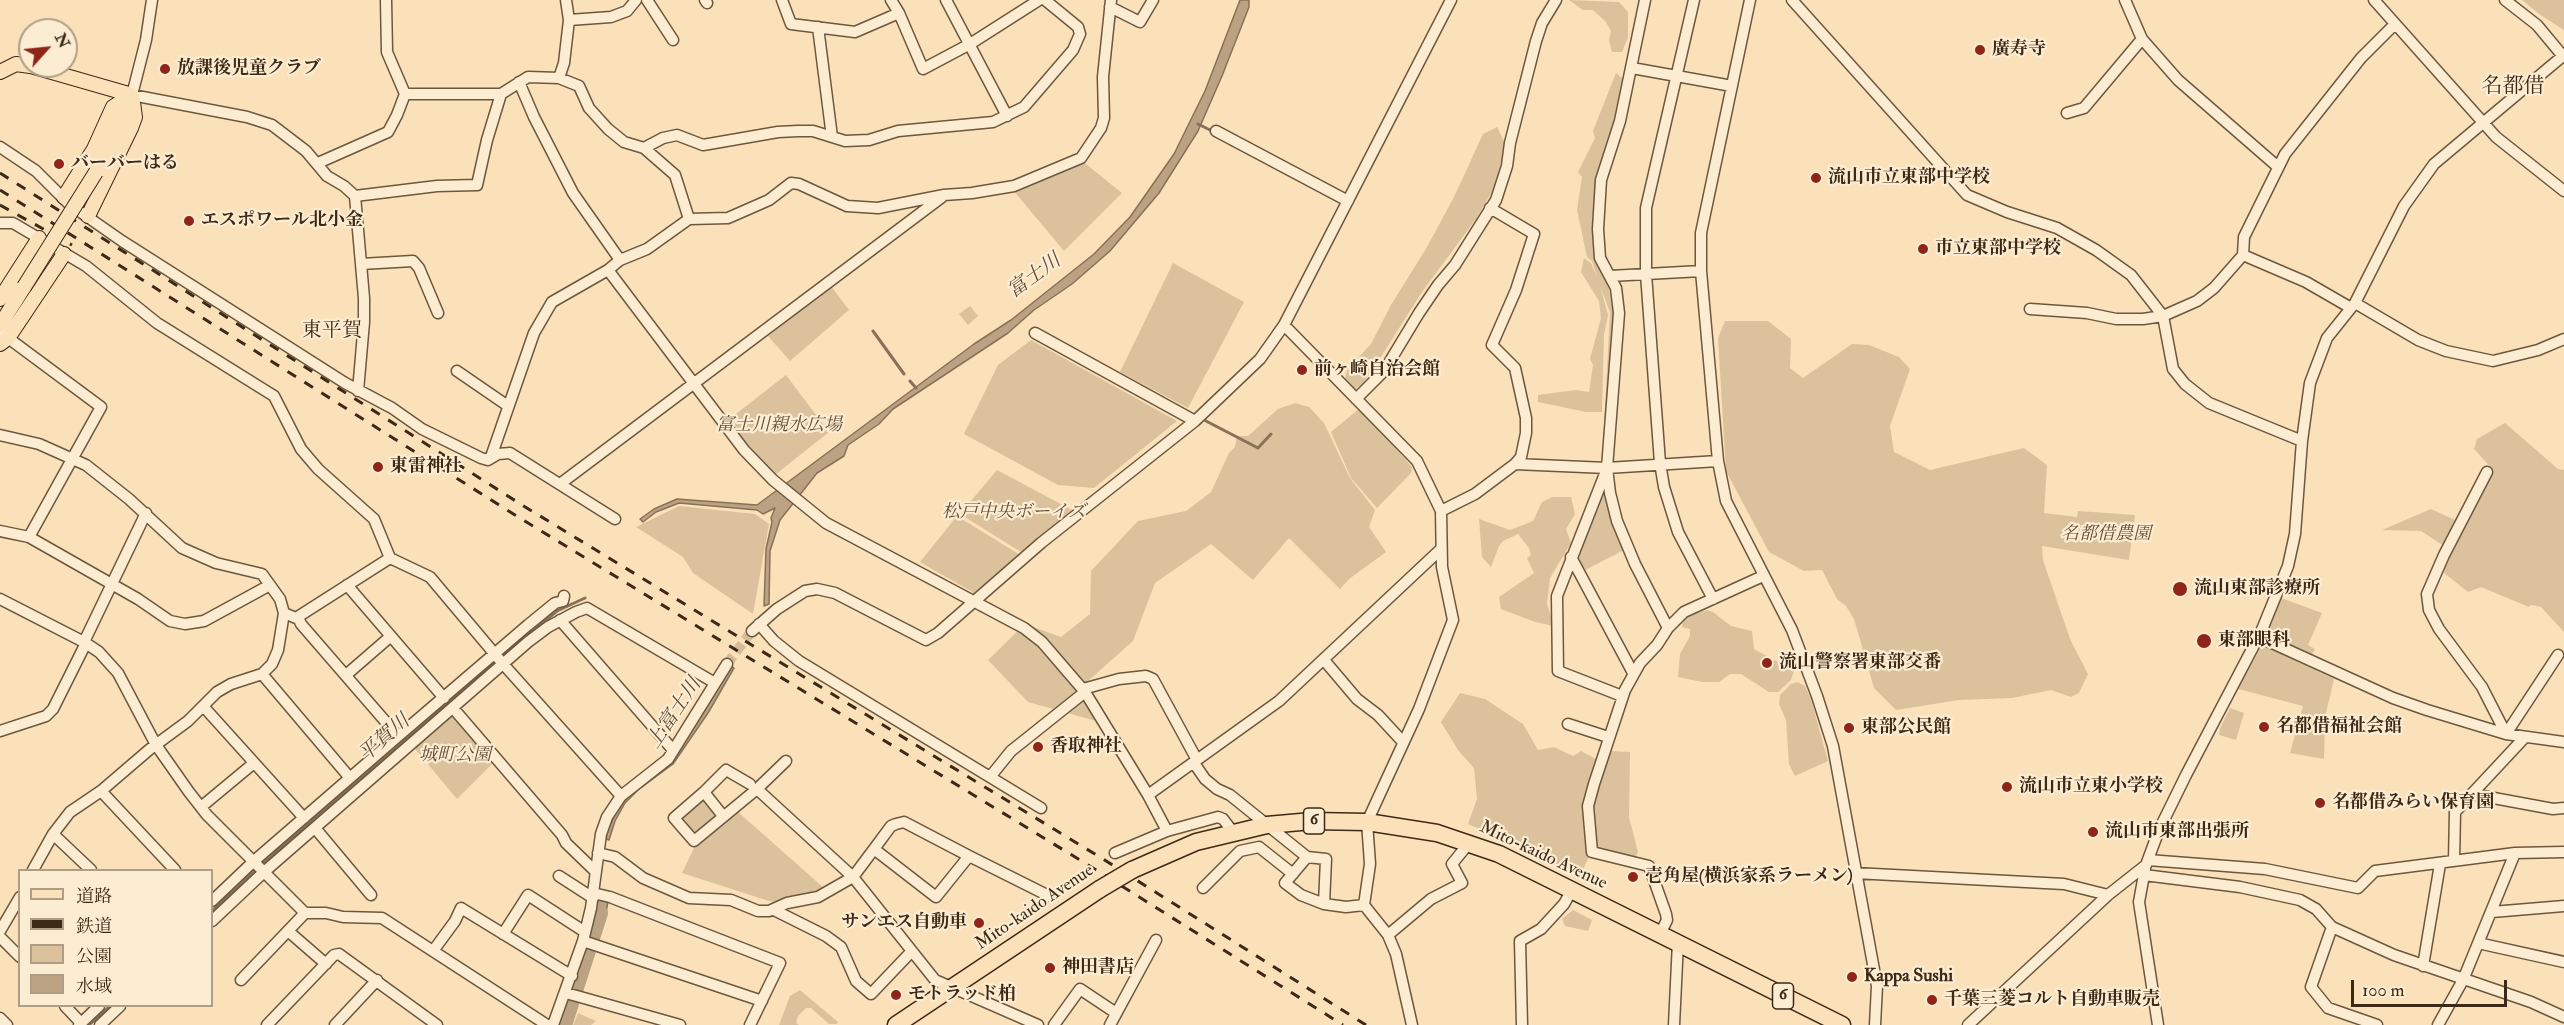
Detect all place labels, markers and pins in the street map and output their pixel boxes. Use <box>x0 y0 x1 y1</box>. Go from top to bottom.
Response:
place label: 廣寿寺 <box>1992 39 2046 61</box>
marker: 廣寿寺 <box>1973 43 1987 57</box>
place label: 放課後児童クラブ <box>177 58 321 80</box>
marker: 放課後児童クラブ <box>158 62 172 76</box>
place label: バーバーはる <box>71 153 179 175</box>
marker: バーバーはる <box>52 157 66 171</box>
place label: 流山市立東部中学校 <box>1828 167 1990 189</box>
marker: 流山市立東部中学校 <box>1809 171 1823 185</box>
place label: エスポワール北小金 <box>201 210 363 232</box>
marker: エスポワール北小金 <box>182 214 196 228</box>
place label: 市立東部中学校 <box>1935 238 2061 260</box>
marker: 市立東部中学校 <box>1916 242 1930 256</box>
place label: 前ヶ崎自治会館 <box>1314 359 1440 381</box>
marker: 前ヶ崎自治会館 <box>1295 363 1309 377</box>
place label: 東雷神社 <box>390 456 462 478</box>
marker: 東雷神社 <box>371 460 385 474</box>
place label: 流山東部診療所 <box>2194 578 2320 600</box>
marker: 流山東部診療所 <box>2171 580 2189 598</box>
place label: 東部眼科 <box>2218 630 2290 652</box>
marker: 東部眼科 <box>2195 632 2213 650</box>
place label: 流山警察署東部交番 <box>1779 652 1941 674</box>
marker: 流山警察署東部交番 <box>1760 656 1774 670</box>
place label: 名都借福祉会館 <box>2276 716 2402 738</box>
place label: 東部公民館 <box>1861 717 1951 739</box>
marker: 名都借福祉会館 <box>2257 720 2271 734</box>
marker: 東部公民館 <box>1842 721 1856 735</box>
place label: 香取神社 <box>1050 736 1122 758</box>
marker: 香取神社 <box>1031 740 1045 754</box>
place label: 流山市立東小学校 <box>2019 776 2163 798</box>
marker: 流山市立東小学校 <box>2000 780 2014 794</box>
place label: 名都借みらい保育園 <box>2332 792 2494 814</box>
marker: 名都借みらい保育園 <box>2313 796 2327 810</box>
place label: 流山市東部出張所 <box>2105 821 2249 843</box>
marker: 流山市東部出張所 <box>2086 825 2100 839</box>
place label: 壱角屋(横浜家系ラーメン) <box>1645 866 1853 888</box>
marker: 壱角屋(横浜家系ラーメン) <box>1626 870 1640 884</box>
place label: サンエス自動車 <box>841 912 967 934</box>
marker: サンエス自動車 <box>972 916 986 930</box>
place label: 神田書店 <box>1062 957 1134 979</box>
marker: 神田書店 <box>1043 961 1057 975</box>
place label: Kappa Sushi <box>1864 966 1953 988</box>
marker: Kappa Sushi <box>1845 970 1859 984</box>
place label: モトラッド柏 <box>908 984 1016 1006</box>
marker: モトラッド柏 <box>889 988 903 1002</box>
place label: 千葉三菱コルト自動車販売 <box>1944 989 2160 1011</box>
marker: 千葉三菱コルト自動車販売 <box>1925 993 1939 1007</box>

